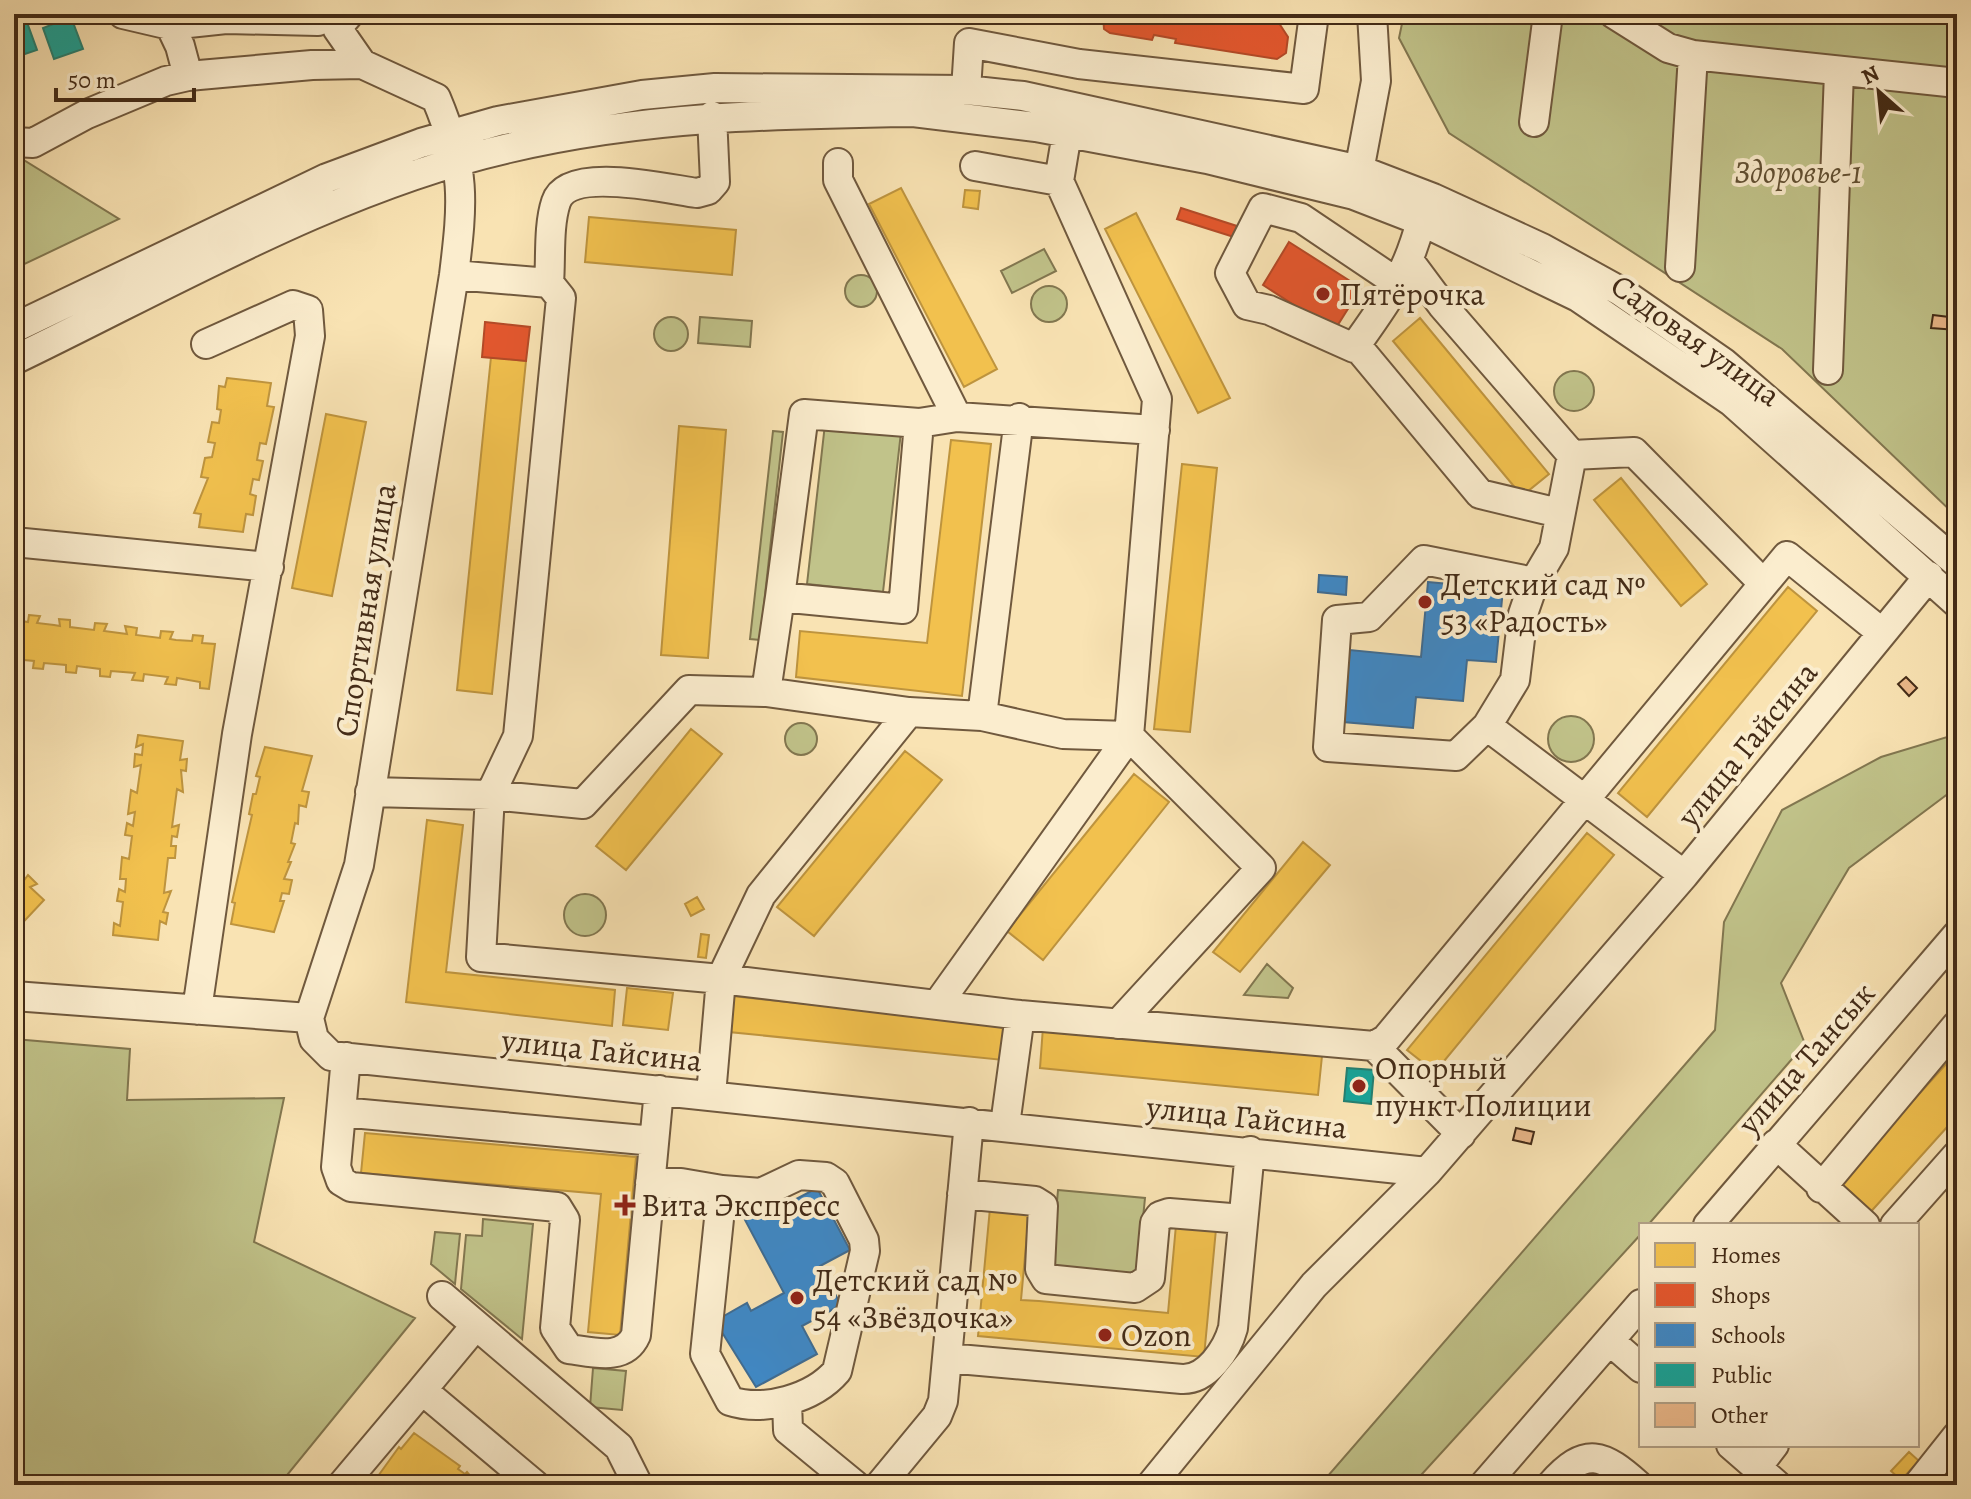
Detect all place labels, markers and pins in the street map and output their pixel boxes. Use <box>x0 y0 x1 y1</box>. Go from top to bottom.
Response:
place label: Пятёрочка <box>1339 272 1485 316</box>
marker: Пятёрочка <box>1314 285 1332 303</box>
place label: Детский сад № 53 «Радость» <box>1441 562 1645 643</box>
marker: Детский сад № 53 «Радость» <box>1416 593 1434 611</box>
place label: Опорный пункт Полиции <box>1375 1046 1592 1127</box>
marker: Опорный пункт Полиции <box>1350 1077 1368 1095</box>
place label: Вита Экспресс <box>641 1183 840 1227</box>
marker: Вита Экспресс <box>616 1196 634 1214</box>
place label: Детский сад № 54 «Звёздочка» <box>813 1258 1017 1339</box>
marker: Детский сад № 54 «Звёздочка» <box>788 1289 806 1307</box>
place label: Ozon <box>1121 1313 1191 1357</box>
marker: Ozon <box>1096 1326 1114 1344</box>

